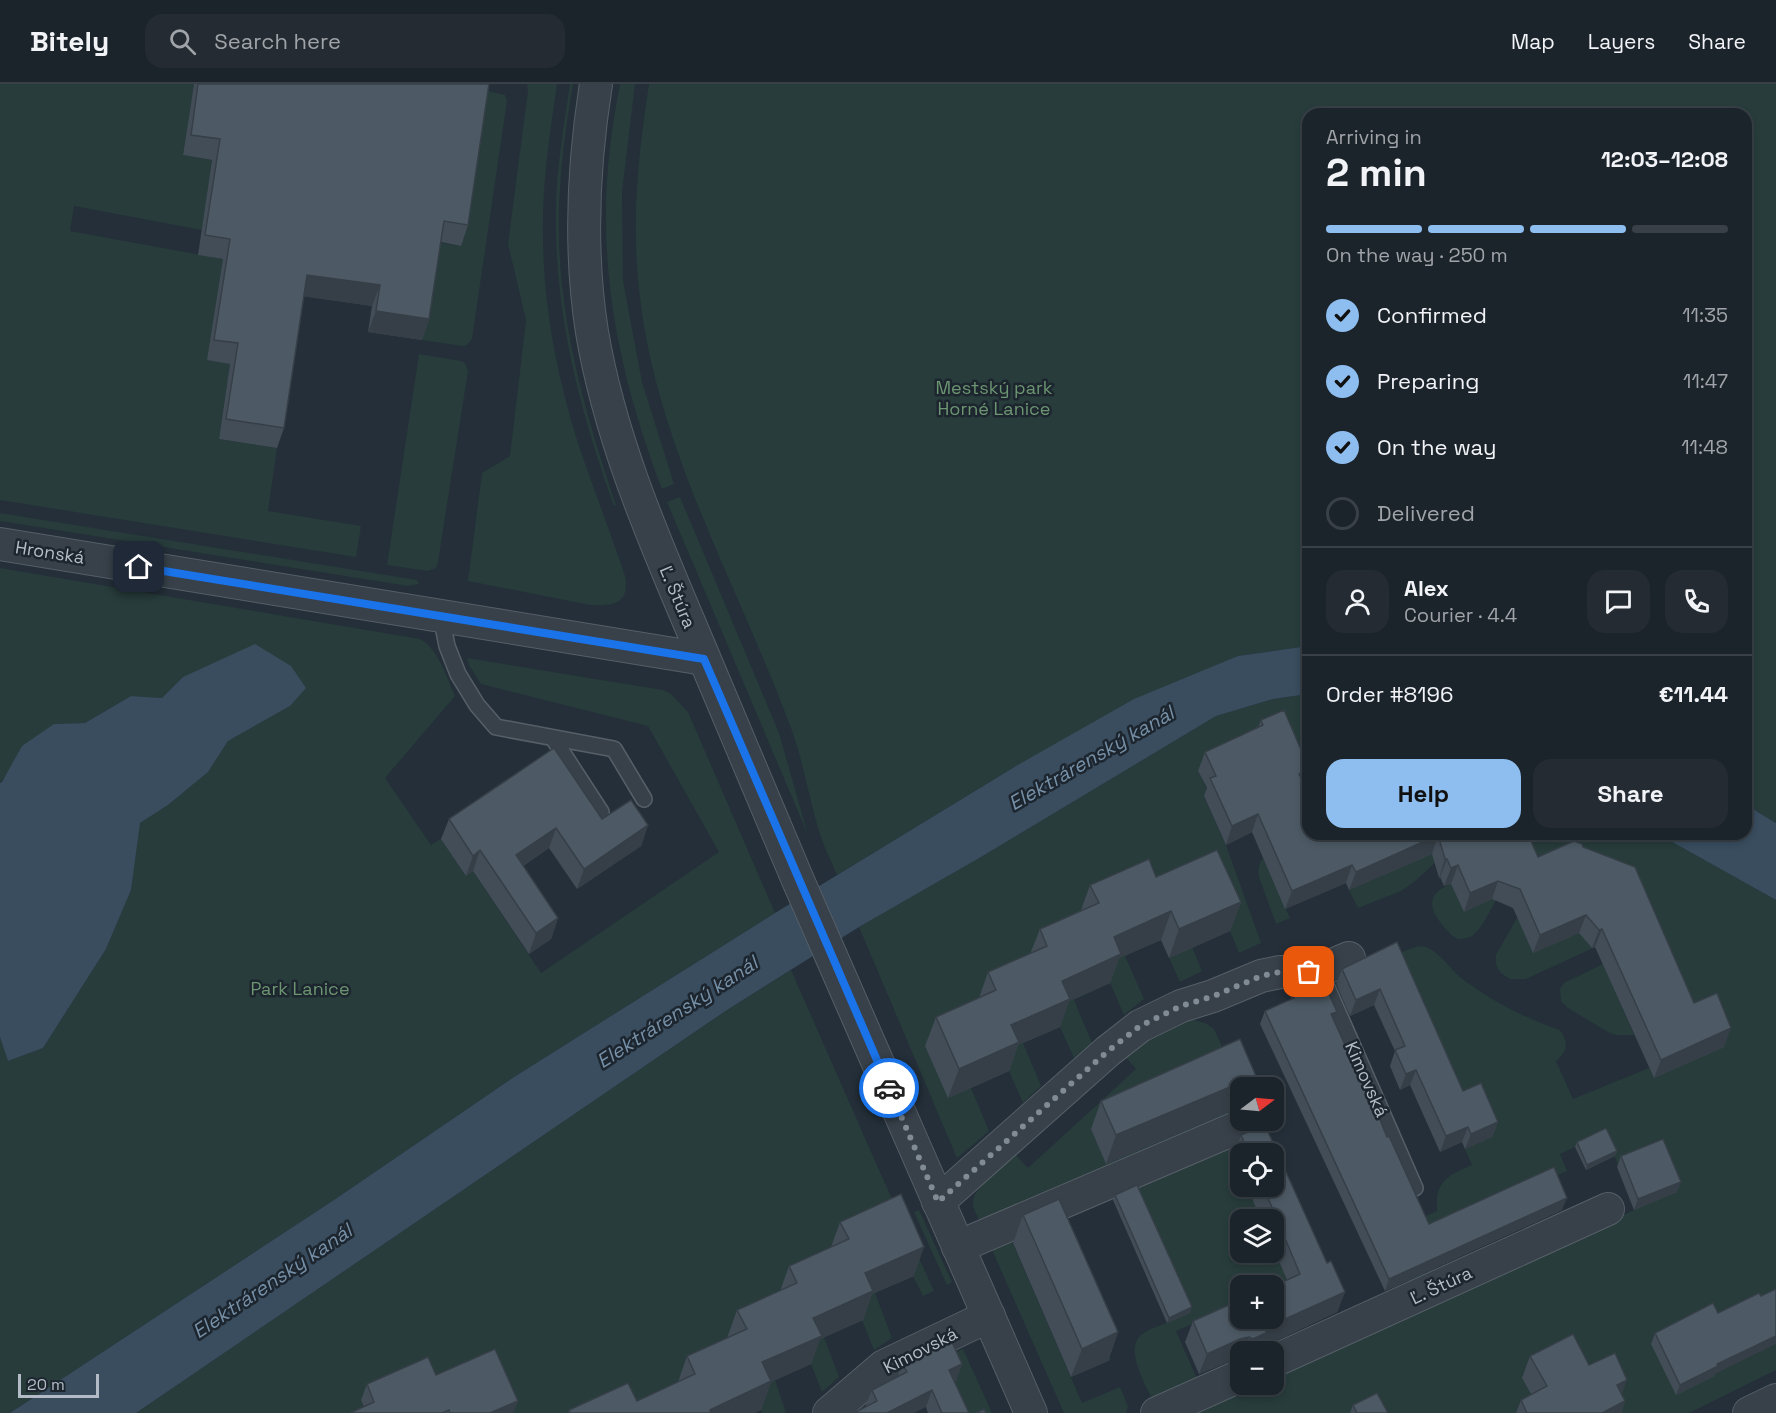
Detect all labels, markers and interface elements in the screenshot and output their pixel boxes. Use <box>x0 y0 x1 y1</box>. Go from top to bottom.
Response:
search box <box>145 14 565 68</box>
text: Bitely <box>30 23 109 59</box>
icon: search <box>166 25 199 58</box>
text: Search here <box>214 27 341 55</box>
text: Map <box>1511 28 1555 55</box>
text: Layers <box>1588 28 1655 55</box>
text: Share <box>1688 28 1746 55</box>
text: Arriving in <box>1326 124 1422 150</box>
text: 12:03–12:08 <box>1601 145 1728 173</box>
text: 2 min <box>1326 148 1427 197</box>
text: On the way · 250 m <box>1326 242 1508 268</box>
icon: check <box>1326 299 1359 332</box>
text: Confirmed <box>1377 301 1487 329</box>
text: 11:35 <box>1682 302 1728 328</box>
icon: check <box>1326 365 1359 398</box>
text: Preparing <box>1377 367 1479 395</box>
text: 11:47 <box>1683 368 1728 394</box>
park label: Mestský park Horné Lanice <box>935 376 1053 420</box>
icon: check <box>1326 431 1359 464</box>
text: On the way <box>1377 433 1496 461</box>
text: 11:48 <box>1681 434 1728 460</box>
text: Delivered <box>1377 499 1475 527</box>
street label: Hronská <box>14 535 86 569</box>
pin <box>113 541 164 592</box>
icon: home <box>122 550 155 583</box>
street label: Ľ. Štúra <box>655 562 701 632</box>
button: person <box>1326 570 1389 633</box>
button: chat <box>1587 570 1650 633</box>
button: phone <box>1665 570 1728 633</box>
text: Alex <box>1404 574 1449 602</box>
text: Courier · 4.4 <box>1404 602 1517 628</box>
text: Order #8196 <box>1326 680 1453 708</box>
text: €11.44 <box>1659 680 1728 708</box>
water label: Elektrárenský kanál <box>1003 699 1180 816</box>
button: Help <box>1326 759 1521 828</box>
button: Share <box>1533 759 1728 828</box>
pin <box>1283 946 1334 997</box>
water label: Elektrárenský kanál <box>591 949 764 1074</box>
icon: bag <box>1292 955 1325 988</box>
park label: Park Lanice <box>250 977 350 1000</box>
street label: Kimovská <box>1340 1038 1394 1120</box>
courier <box>859 1058 919 1118</box>
icon: car <box>873 1072 906 1105</box>
north arrow <box>1230 1077 1284 1131</box>
map controls <box>1230 1077 1284 1395</box>
button: locate <box>1230 1143 1284 1197</box>
button: layers <box>1230 1209 1284 1263</box>
water label: Elektrárenský kanál <box>187 1217 359 1344</box>
street label: Ľ. Štúra <box>1406 1261 1476 1309</box>
button: + <box>1230 1275 1284 1329</box>
street label: Kimovská <box>879 1322 961 1378</box>
button: − <box>1230 1341 1284 1395</box>
scale bar <box>18 1371 99 1398</box>
text: 20 m <box>27 1374 65 1395</box>

